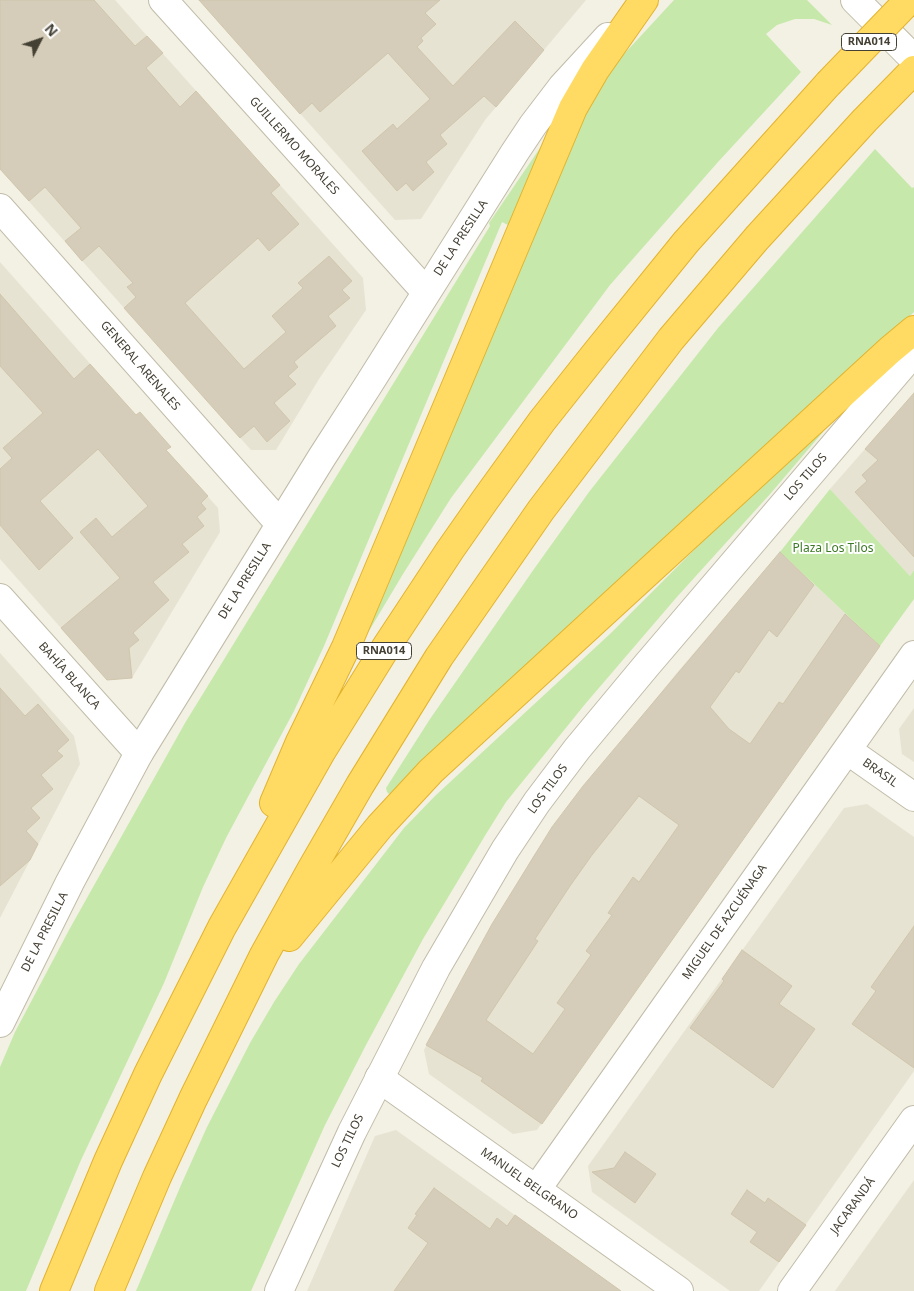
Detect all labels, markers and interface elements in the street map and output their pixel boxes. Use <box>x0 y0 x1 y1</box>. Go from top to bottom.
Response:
north arrow <box>15 15 65 65</box>
text: N <box>41 19 63 40</box>
road number: RNA014 <box>842 34 896 51</box>
street label: GUILLERMO MORALES <box>246 94 342 198</box>
street label: DE LA PRESILLA <box>431 197 491 279</box>
street label: GENERAL ARENALES <box>97 318 183 414</box>
street label: LOS TILOS <box>782 450 830 504</box>
street label: DE LA PRESILLA <box>216 540 274 622</box>
park label: Plaza Los Tilos <box>793 542 873 556</box>
street label: BAHÍA BLANCA <box>35 639 103 713</box>
road number: RNA014 <box>356 642 412 659</box>
street label: BRASIL <box>860 756 900 790</box>
street label: LOS TILOS <box>525 761 571 817</box>
street label: MIGUEL DE AZCUÉNAGA <box>680 862 770 982</box>
street label: DE LA PRESILLA <box>19 890 71 974</box>
street label: LOS TILOS <box>329 1112 367 1170</box>
street label: MANUEL BELGRANO <box>478 1145 580 1223</box>
street label: JACARANDÁ <box>828 1175 878 1237</box>

